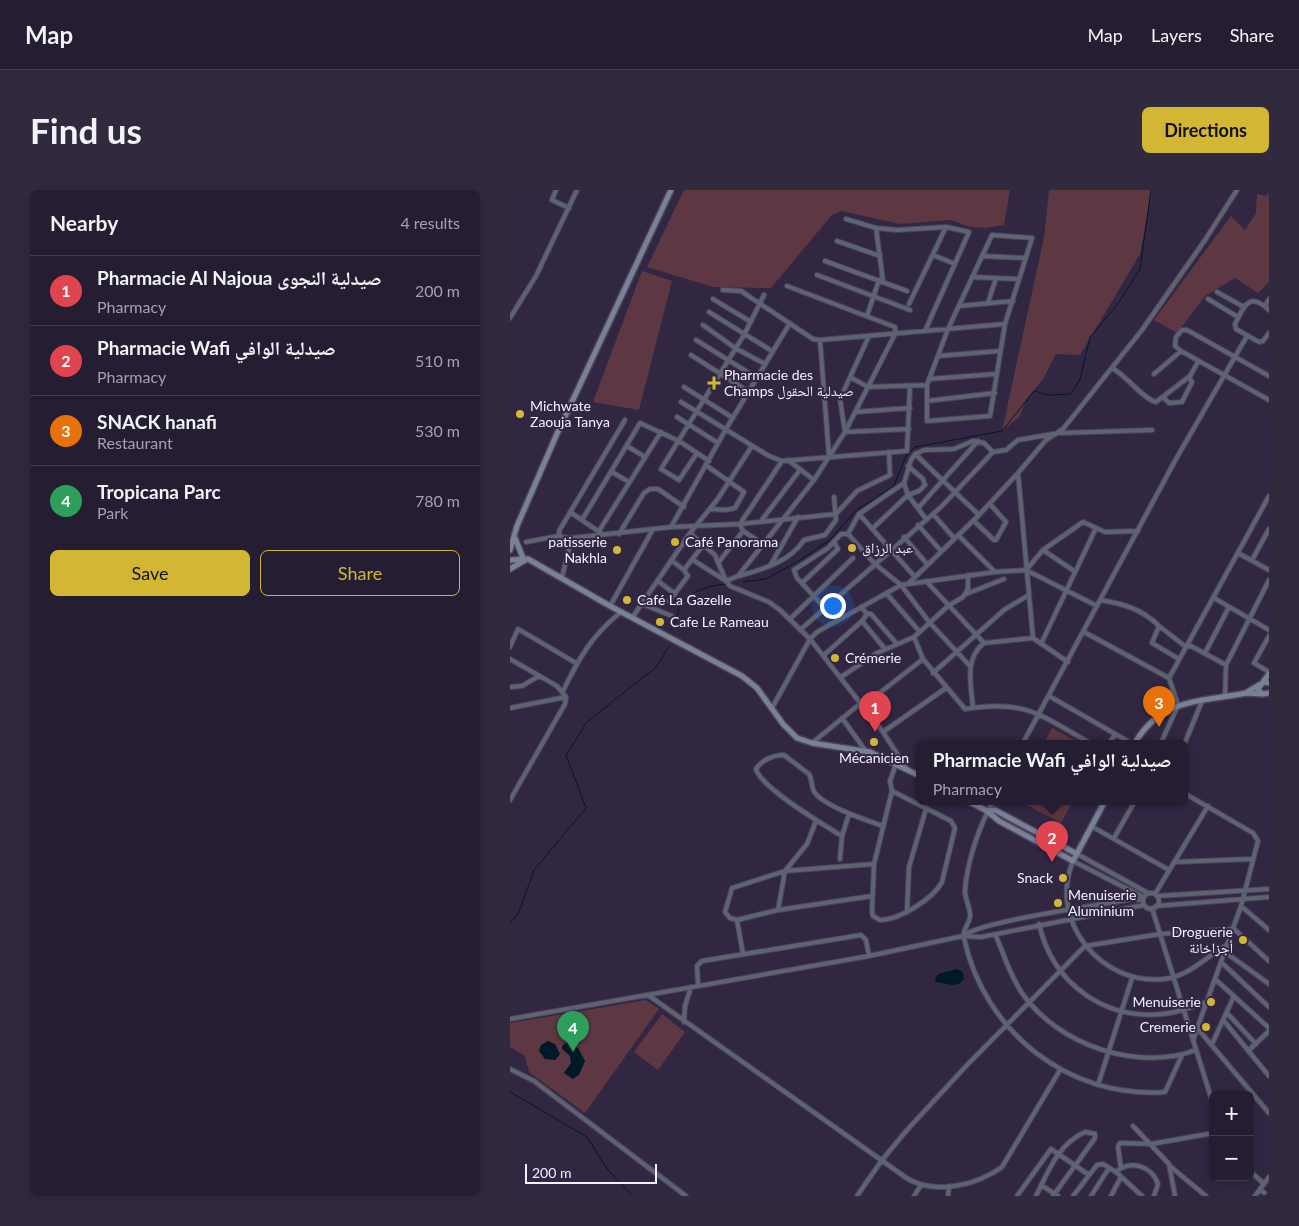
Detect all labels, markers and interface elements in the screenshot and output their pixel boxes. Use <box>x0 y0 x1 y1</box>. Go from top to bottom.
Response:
text: Map <box>25 20 73 49</box>
text: Map <box>1087 24 1123 46</box>
text: Layers <box>1151 24 1202 46</box>
text: Share <box>1230 24 1274 46</box>
button: Directions <box>1142 107 1269 153</box>
text: Find us <box>30 109 142 151</box>
text: Nearby <box>50 210 118 235</box>
text: 4 results <box>400 213 460 232</box>
text: Pharmacie Al Najoua صيدلية النجوى <box>97 266 382 289</box>
text: 1 <box>61 281 71 300</box>
text: 200 m <box>415 281 460 300</box>
text: Pharmacy <box>97 297 166 316</box>
text: Pharmacie Wafi صيدلية الوافي <box>97 336 336 359</box>
text: 2 <box>61 351 71 370</box>
text: 510 m <box>415 351 460 370</box>
place label: Pharmacie des Champs صيدلية الحقول <box>724 366 854 400</box>
text: Pharmacy <box>97 367 166 386</box>
marker: Pharmacie des Champs صيدلية الحقول <box>708 377 720 389</box>
place label: Michwate Zaouja Tanya <box>530 397 610 430</box>
marker: Michwate Zaouja Tanya <box>514 408 526 420</box>
text: SNACK hanafi <box>97 410 217 433</box>
text: 3 <box>61 421 71 440</box>
text: 530 m <box>415 421 460 440</box>
text: Restaurant <box>97 433 173 452</box>
text: Tropicana Parc <box>97 480 221 503</box>
text: 4 <box>61 491 71 510</box>
text: 780 m <box>415 491 460 510</box>
text: Park <box>97 503 128 522</box>
place label: patisserie Nakhla <box>548 533 607 566</box>
place label: Café Panorama <box>685 533 778 550</box>
marker: Café Panorama <box>669 536 681 548</box>
place label: عبد الرزاق <box>862 539 913 557</box>
marker: عبد الرزاق <box>846 542 858 554</box>
marker: patisserie Nakhla <box>611 544 623 556</box>
button: Save <box>50 550 250 596</box>
button: Share <box>260 550 460 596</box>
place label: Café La Gazelle <box>637 591 731 608</box>
your location <box>820 593 846 619</box>
marker: Café La Gazelle <box>621 594 633 606</box>
place label: Cafe Le Rameau <box>670 613 769 630</box>
marker: Cafe Le Rameau <box>654 616 666 628</box>
place label: Crémerie <box>845 649 901 666</box>
marker: Crémerie <box>829 652 841 664</box>
pin: 3 <box>1143 686 1175 727</box>
pin: 1 <box>859 691 891 732</box>
marker: Mécanicien <box>868 736 880 748</box>
popup <box>916 740 1188 805</box>
text: Pharmacie Wafi صيدلية الوافي <box>933 748 1171 771</box>
place label: Mécanicien <box>839 749 909 766</box>
text: Pharmacy <box>933 779 1002 798</box>
pin: 2 <box>1036 821 1068 862</box>
place label: Snack <box>1017 869 1054 886</box>
marker: Snack <box>1057 872 1069 884</box>
place label: Menuiserie Aluminium <box>1068 886 1136 919</box>
marker: Menuiserie Aluminium <box>1052 897 1064 909</box>
place label: Droguerie أجزاخانة <box>1171 923 1233 957</box>
marker: Droguerie أجزاخانة <box>1237 934 1249 946</box>
place label: Menuiserie <box>1133 993 1201 1010</box>
marker: Menuiserie <box>1205 996 1217 1008</box>
pin: 4 <box>557 1011 589 1052</box>
place label: Cremerie <box>1140 1018 1196 1035</box>
marker: Cremerie <box>1200 1021 1212 1033</box>
map controls <box>1209 1091 1254 1181</box>
button: + <box>1209 1091 1254 1136</box>
button: − <box>1209 1136 1254 1181</box>
scale bar <box>525 1161 658 1184</box>
text: 200 m <box>532 1164 571 1181</box>

